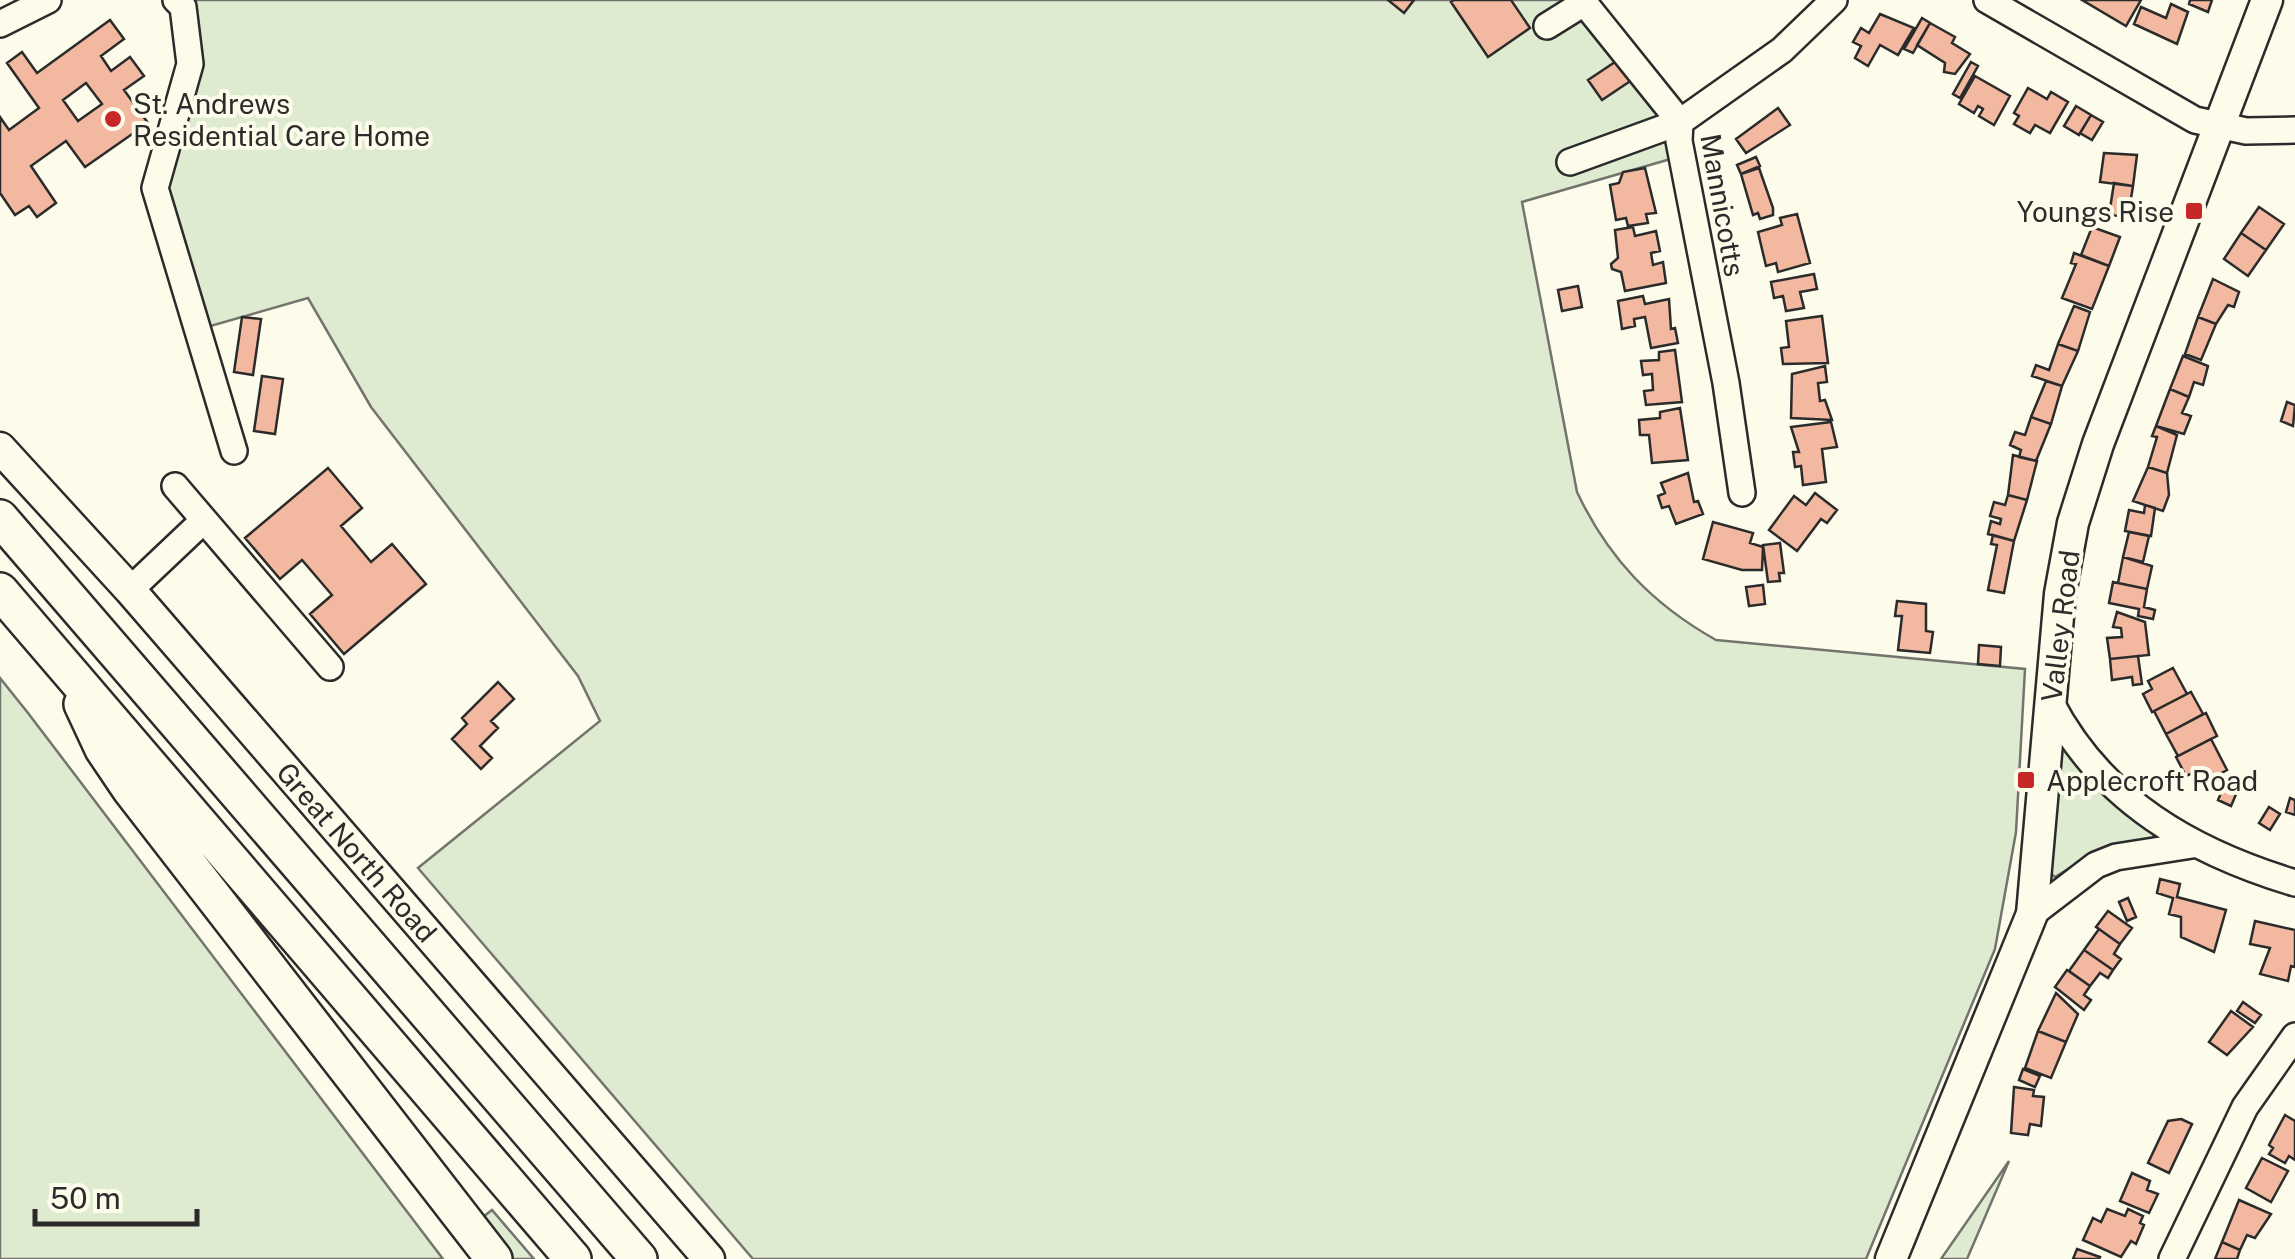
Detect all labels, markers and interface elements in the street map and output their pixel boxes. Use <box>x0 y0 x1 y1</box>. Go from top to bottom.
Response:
place label: St. Andrews Residential Care Home <box>133 87 430 152</box>
marker: St. Andrews Residential Care Home <box>102 108 124 130</box>
street label: Mannicotts <box>1694 131 1752 279</box>
place label: Youngs Rise <box>2017 195 2174 228</box>
marker: Youngs Rise <box>2183 200 2205 222</box>
street label: Valley Road <box>2034 548 2086 704</box>
street label: Great North Road <box>270 756 444 948</box>
place label: Applecroft Road <box>2046 764 2258 797</box>
marker: Applecroft Road <box>2015 769 2037 791</box>
scale bar <box>35 1164 198 1226</box>
text: 50 m <box>50 1180 121 1216</box>

